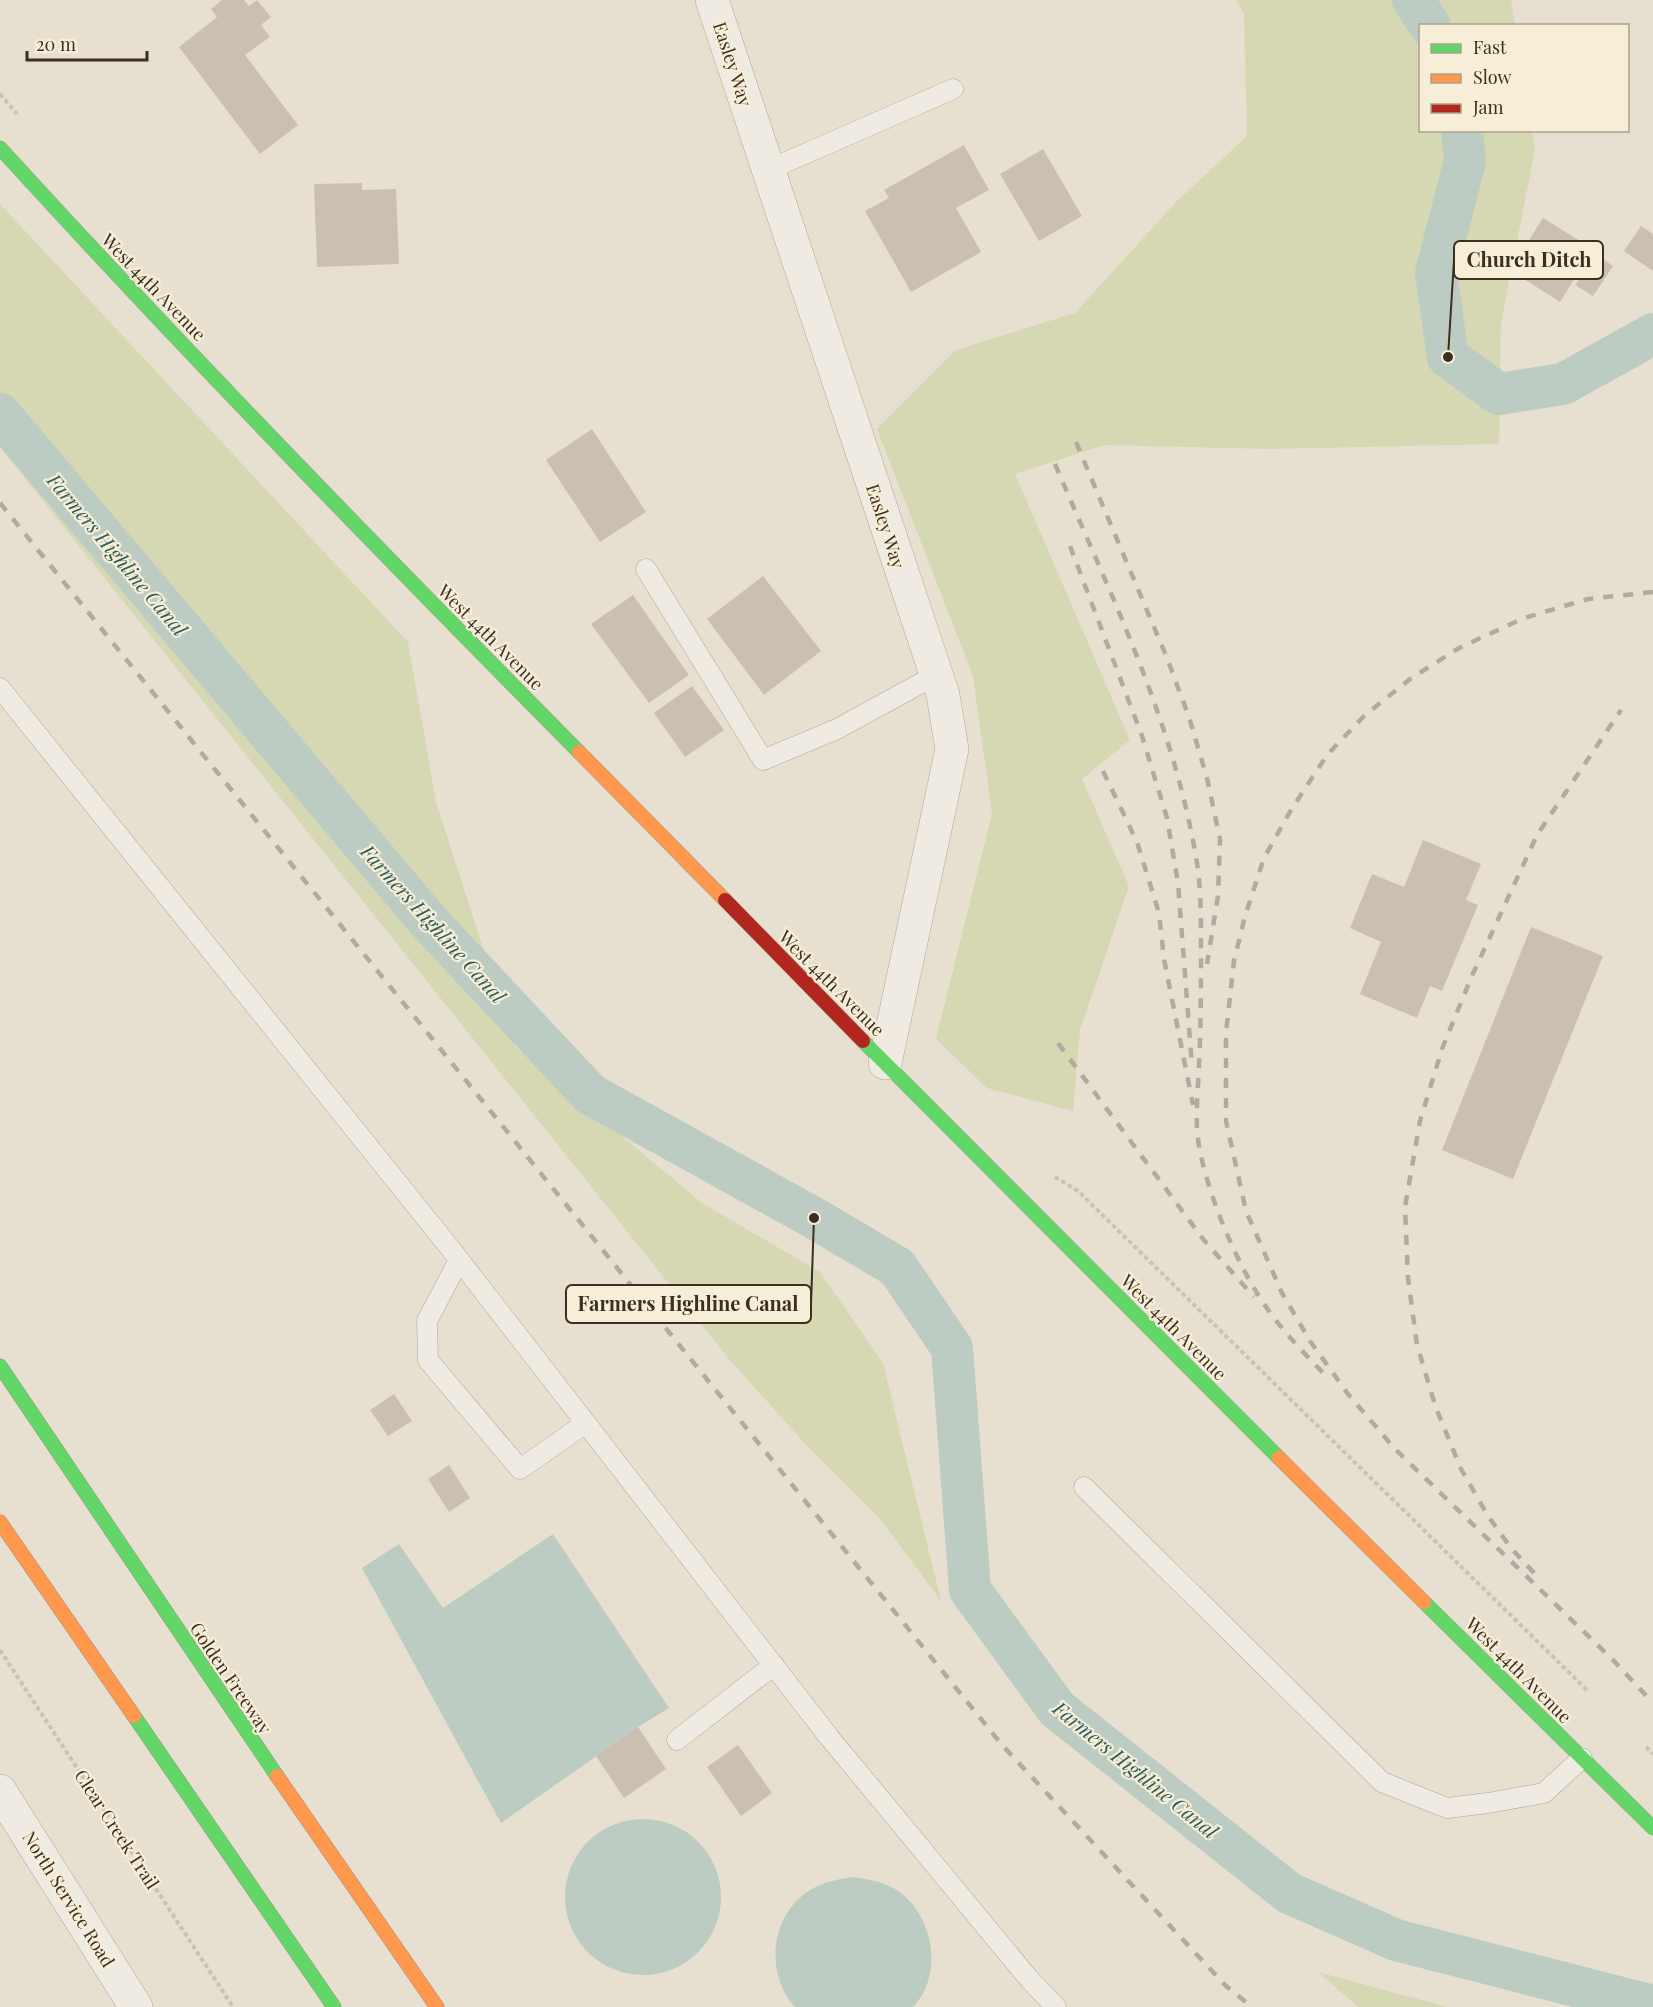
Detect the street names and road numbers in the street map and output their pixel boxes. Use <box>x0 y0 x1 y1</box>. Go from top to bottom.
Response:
street label: Easley Way <box>708 19 758 109</box>
street label: West 44th Avenue <box>96 227 211 346</box>
street label: Easley Way <box>861 481 911 571</box>
street label: West 44th Avenue <box>432 578 549 695</box>
street label: West 44th Avenue <box>773 924 890 1041</box>
street label: West 44th Avenue <box>1115 1268 1232 1385</box>
street label: West 44th Avenue <box>1460 1611 1577 1728</box>
street label: Golden Freeway <box>185 1617 277 1739</box>
street label: Clear Creek Trail <box>69 1765 165 1893</box>
street label: North Service Road <box>18 1827 121 1972</box>

